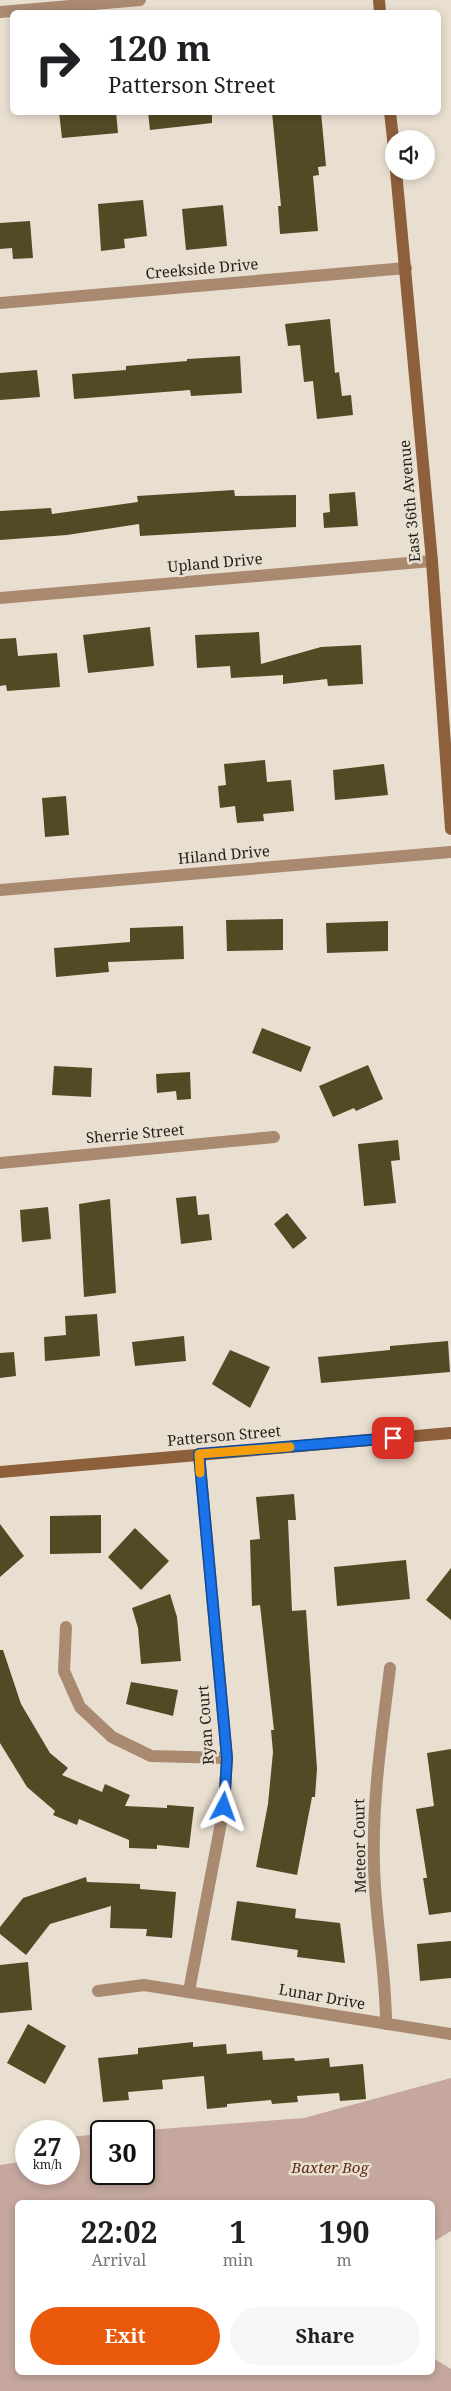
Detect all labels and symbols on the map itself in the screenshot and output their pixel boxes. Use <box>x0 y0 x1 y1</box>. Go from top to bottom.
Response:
street label: Creekside Drive <box>145 253 259 283</box>
street label: East 36th Avenue <box>394 439 424 563</box>
street label: Upland Drive <box>167 548 263 576</box>
street label: Hiland Drive <box>177 840 271 868</box>
street label: Sherrie Street <box>85 1119 185 1147</box>
pin <box>372 1417 414 1459</box>
street label: Patterson Street <box>166 1420 282 1450</box>
street label: Ryan Court <box>192 1685 218 1766</box>
position arrow <box>197 1780 249 1832</box>
street label: Meteor Court <box>348 1798 370 1894</box>
street label: Lunar Drive <box>277 1979 367 2013</box>
speed limit sign: 30 <box>90 2120 155 2185</box>
park label: Baxter Bog <box>290 2157 369 2177</box>

